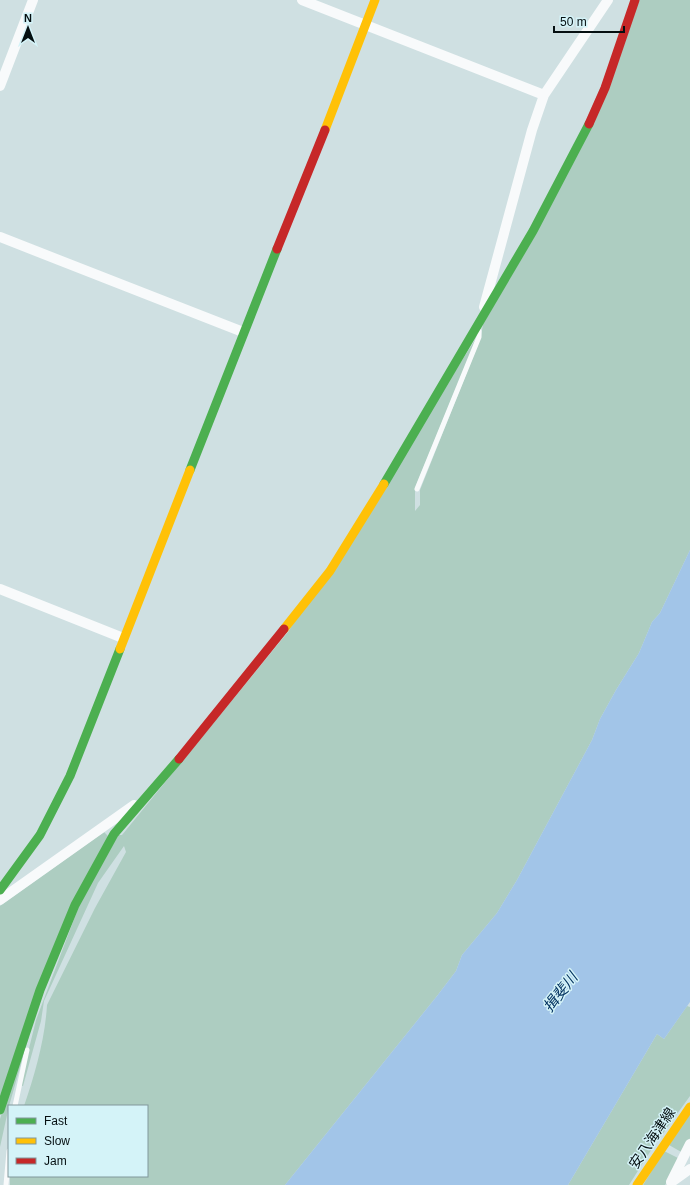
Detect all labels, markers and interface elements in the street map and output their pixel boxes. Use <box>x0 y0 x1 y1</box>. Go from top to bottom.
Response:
north arrow <box>8 8 48 48</box>
scale bar <box>554 8 624 34</box>
text: N <box>24 12 32 24</box>
text: 50 m <box>560 15 587 29</box>
water label: 揖斐川 <box>539 967 582 1015</box>
legend <box>8 1105 148 1177</box>
street label: 安八海津線 <box>626 1105 678 1171</box>
text: Fast <box>44 1114 68 1128</box>
text: Slow <box>44 1134 70 1148</box>
text: Jam <box>44 1154 67 1168</box>

